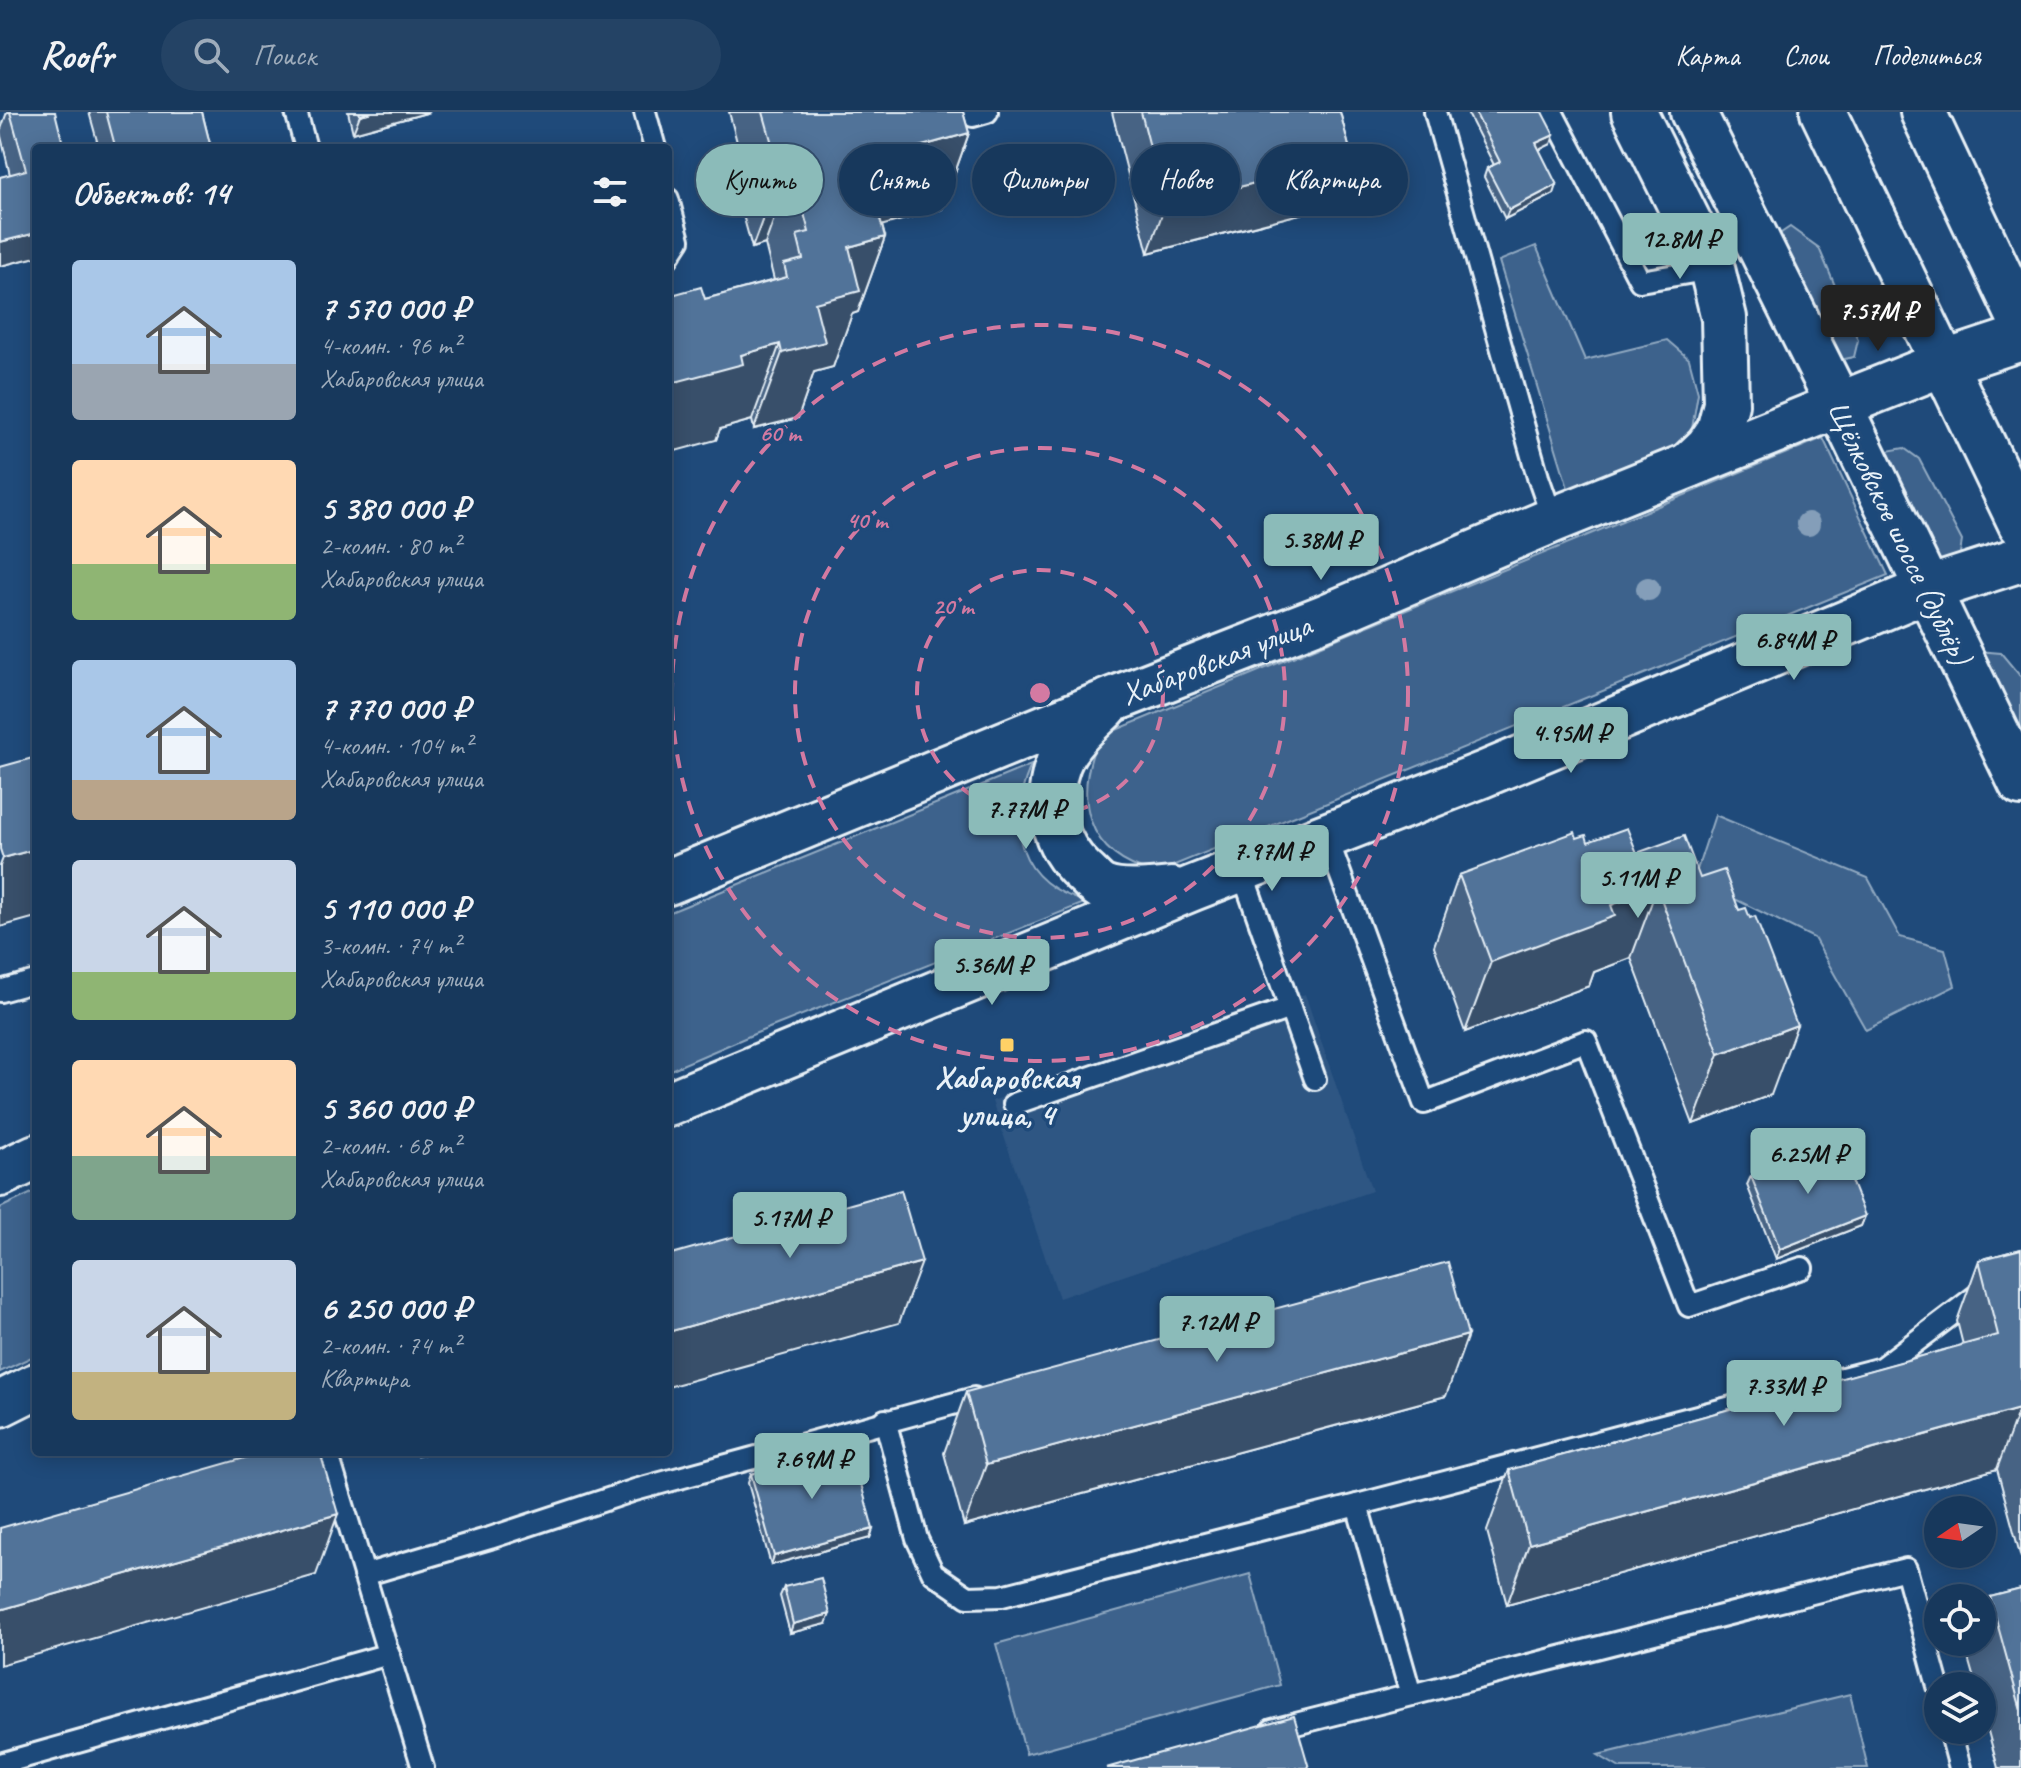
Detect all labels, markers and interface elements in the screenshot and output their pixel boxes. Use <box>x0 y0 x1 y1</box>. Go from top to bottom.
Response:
search box <box>161 19 721 91</box>
text: Roofr <box>40 32 113 79</box>
icon: search <box>189 33 233 77</box>
text: Поиск <box>253 36 316 74</box>
text: Карта <box>1676 38 1740 73</box>
text: Слои <box>1784 38 1829 73</box>
text: Поделиться <box>1873 38 1981 73</box>
chip: Купить <box>696 144 823 216</box>
chip: Снять <box>839 144 956 216</box>
chip: Фильтры <box>972 144 1115 216</box>
chip: Новое <box>1131 144 1240 216</box>
chip: Квартира <box>1256 144 1408 216</box>
icon: filters <box>588 170 632 214</box>
text: Объектов: 14 <box>72 171 230 214</box>
pin: 12.8M ₽ <box>1606 213 1754 281</box>
text: 12.8M ₽ <box>1641 222 1719 255</box>
pin: 7.57M ₽ <box>1804 285 1952 353</box>
text: 7 570 000 ₽ <box>320 286 469 329</box>
icon: home <box>136 292 232 388</box>
text: 7.57M ₽ <box>1839 294 1917 327</box>
text: 4-комн. · 96 m² <box>320 329 460 362</box>
text: Хабаровская улица <box>320 362 483 395</box>
street label: Щёлковское шоссе (дублёр) <box>1818 395 1982 673</box>
text: 60 m <box>759 418 803 448</box>
text: 5 380 000 ₽ <box>320 486 469 529</box>
icon: home <box>136 492 232 588</box>
text: 40 m <box>846 505 890 535</box>
pin: 5.38M ₽ <box>1247 514 1395 582</box>
text: 5.38M ₽ <box>1282 523 1360 556</box>
text: 2-комн. · 80 m² <box>320 529 460 562</box>
text: Хабаровская улица <box>320 562 483 595</box>
text: 20 m <box>932 591 976 621</box>
street label: Хабаровская улица <box>1115 604 1319 715</box>
pin: 6.84M ₽ <box>1720 614 1868 682</box>
text: 6.84M ₽ <box>1754 623 1834 656</box>
centre of rings <box>1026 679 1054 707</box>
text: 7 770 000 ₽ <box>320 686 469 729</box>
icon: home <box>136 692 232 788</box>
pin: 4.95M ₽ <box>1497 707 1645 775</box>
text: 4.95M ₽ <box>1532 716 1610 749</box>
text: 4-комн. · 104 m² <box>320 729 472 762</box>
text: Хабаровская улица <box>320 762 483 795</box>
pin: 7.77M ₽ <box>952 783 1100 851</box>
text: 7.77M ₽ <box>987 792 1065 825</box>
pin: 7.97M ₽ <box>1198 825 1346 893</box>
text: 7.97M ₽ <box>1233 834 1311 867</box>
pin: 5.11M ₽ <box>1564 852 1712 920</box>
text: 5.11M ₽ <box>1599 861 1677 894</box>
text: 5 110 000 ₽ <box>320 886 469 929</box>
icon: home <box>136 892 232 988</box>
text: 3-комн. · 74 m² <box>320 929 460 962</box>
pin: 5.36M ₽ <box>918 939 1066 1007</box>
text: 5.36M ₽ <box>952 948 1032 981</box>
text: Хабаровская улица <box>320 962 483 995</box>
marker: Хабаровская улица, 4 <box>998 1036 1016 1054</box>
place label: Хабаровская улица, 4 <box>935 1057 1082 1135</box>
text: 5 360 000 ₽ <box>320 1086 470 1129</box>
icon: home <box>136 1092 232 1188</box>
pin: 6.25M ₽ <box>1734 1128 1882 1196</box>
text: 2-комн. · 68 m² <box>320 1129 460 1162</box>
text: 6.25M ₽ <box>1768 1137 1848 1170</box>
text: Хабаровская улица <box>320 1162 483 1195</box>
pin: 5.17M ₽ <box>716 1192 864 1260</box>
text: 5.17M ₽ <box>751 1201 829 1234</box>
text: 6 250 000 ₽ <box>320 1286 470 1329</box>
icon: home <box>136 1292 232 1388</box>
pin: 7.12M ₽ <box>1143 1296 1291 1364</box>
text: 7.12M ₽ <box>1178 1305 1256 1338</box>
text: 2-комн. · 74 m² <box>320 1329 460 1362</box>
pin: 7.33M ₽ <box>1710 1360 1858 1428</box>
text: Квартира <box>320 1362 409 1395</box>
text: 7.33M ₽ <box>1745 1369 1823 1402</box>
pin: 7.69M ₽ <box>738 1433 886 1501</box>
text: 7.69M ₽ <box>772 1442 852 1475</box>
north arrow <box>1924 1496 1996 1568</box>
map controls <box>1924 1496 1996 1744</box>
button: locate <box>1924 1584 1996 1656</box>
button: layers <box>1924 1672 1996 1744</box>

